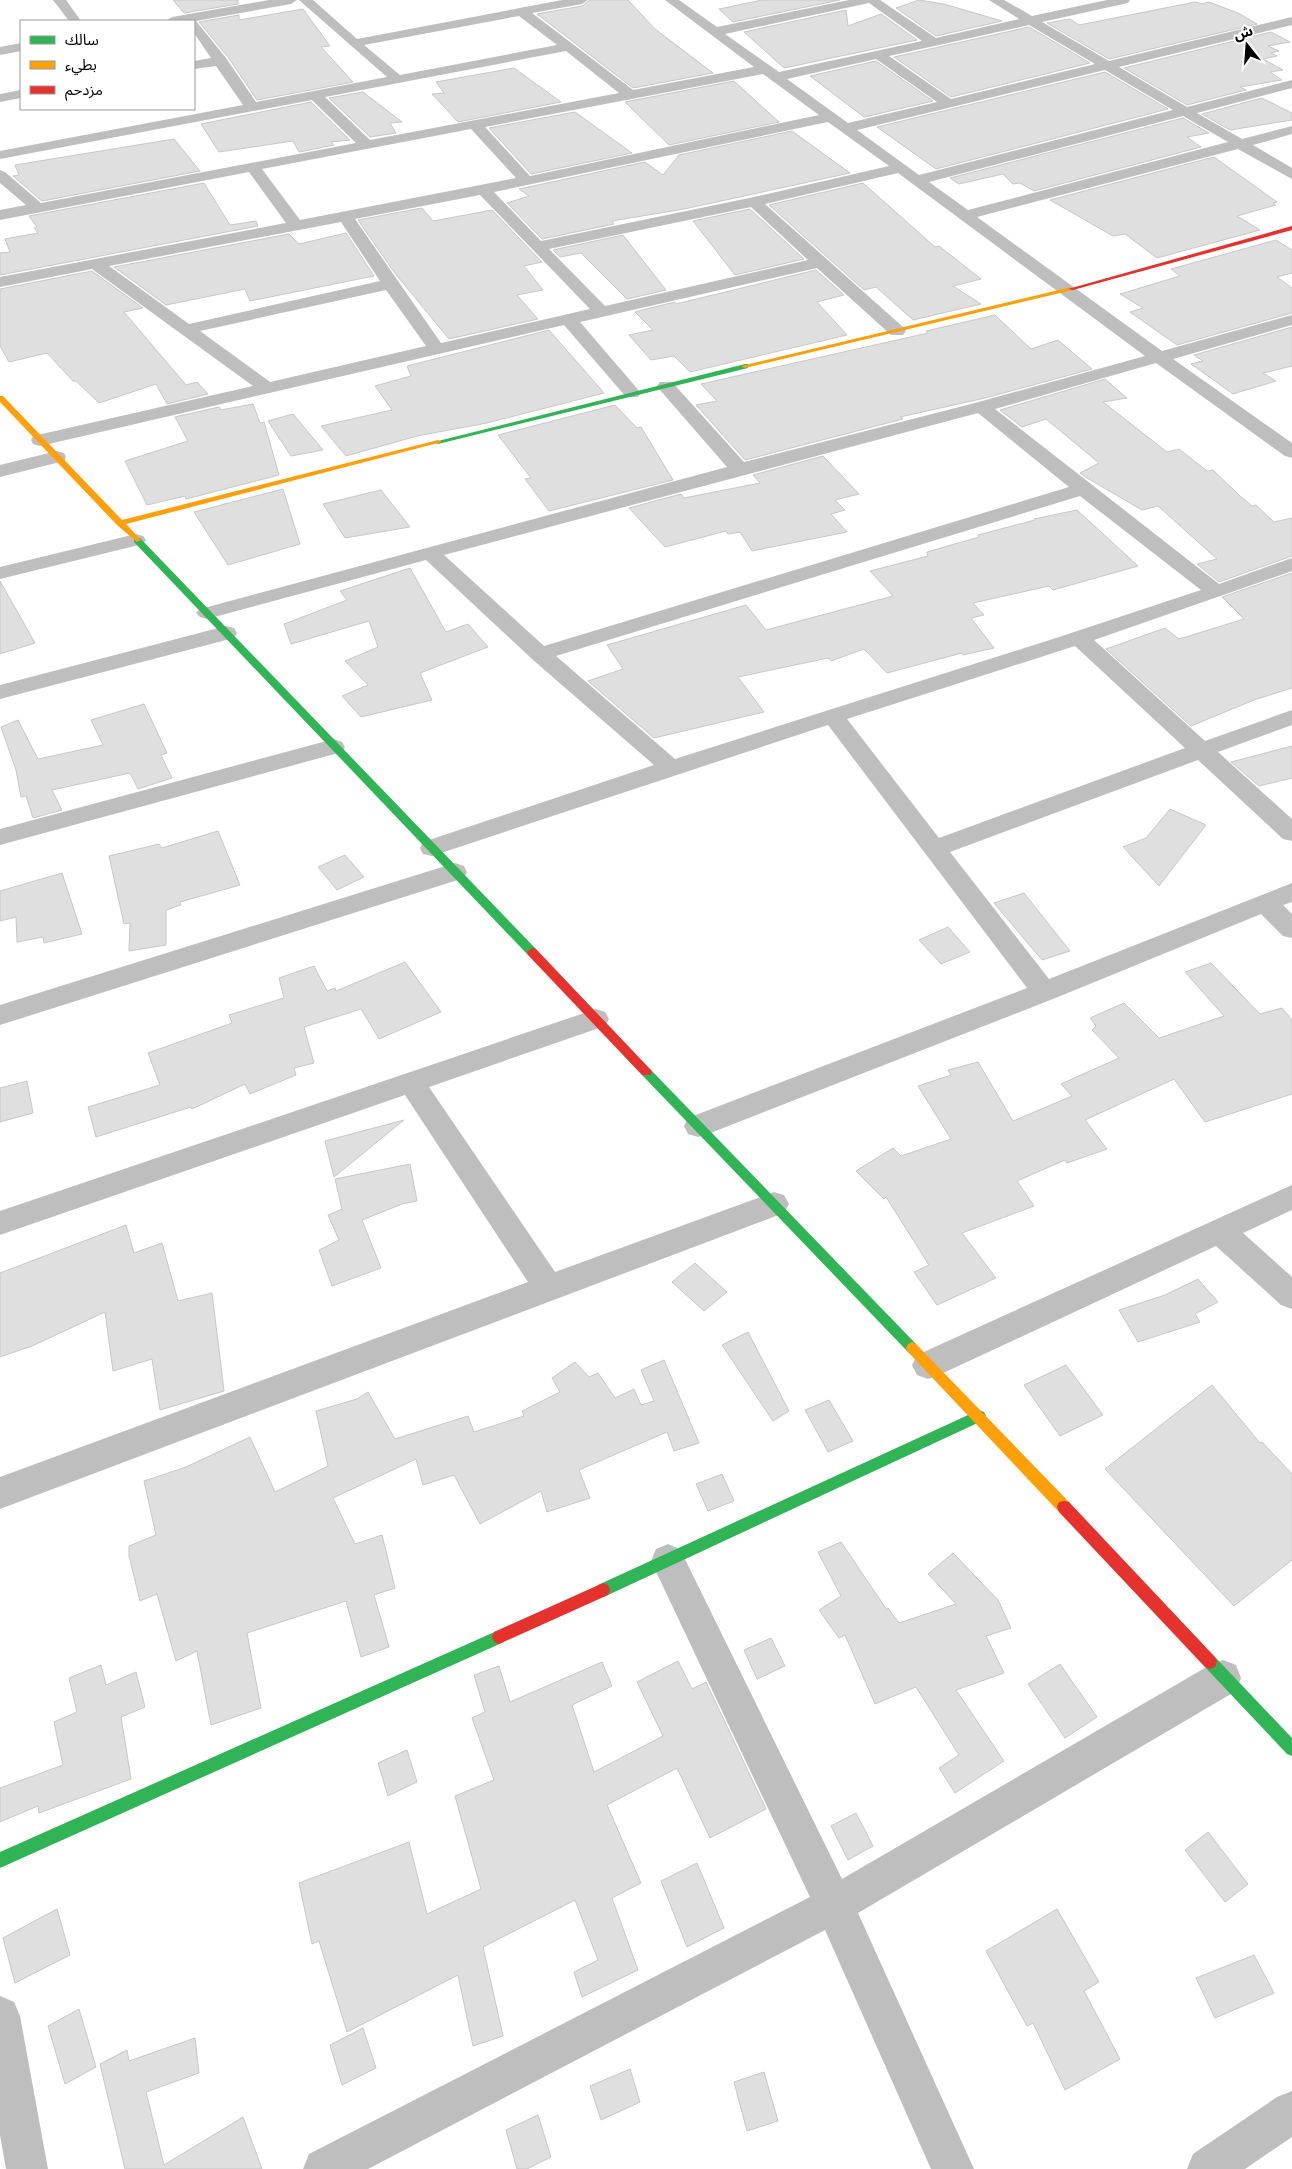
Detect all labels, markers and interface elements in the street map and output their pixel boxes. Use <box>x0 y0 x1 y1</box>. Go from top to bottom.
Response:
legend <box>20 20 195 110</box>
north arrow <box>1222 20 1272 70</box>
text: ش <box>1232 22 1255 44</box>
text: سالك <box>65 31 99 49</box>
text: بطيء <box>65 56 97 76</box>
text: مزدحم <box>65 81 103 101</box>

